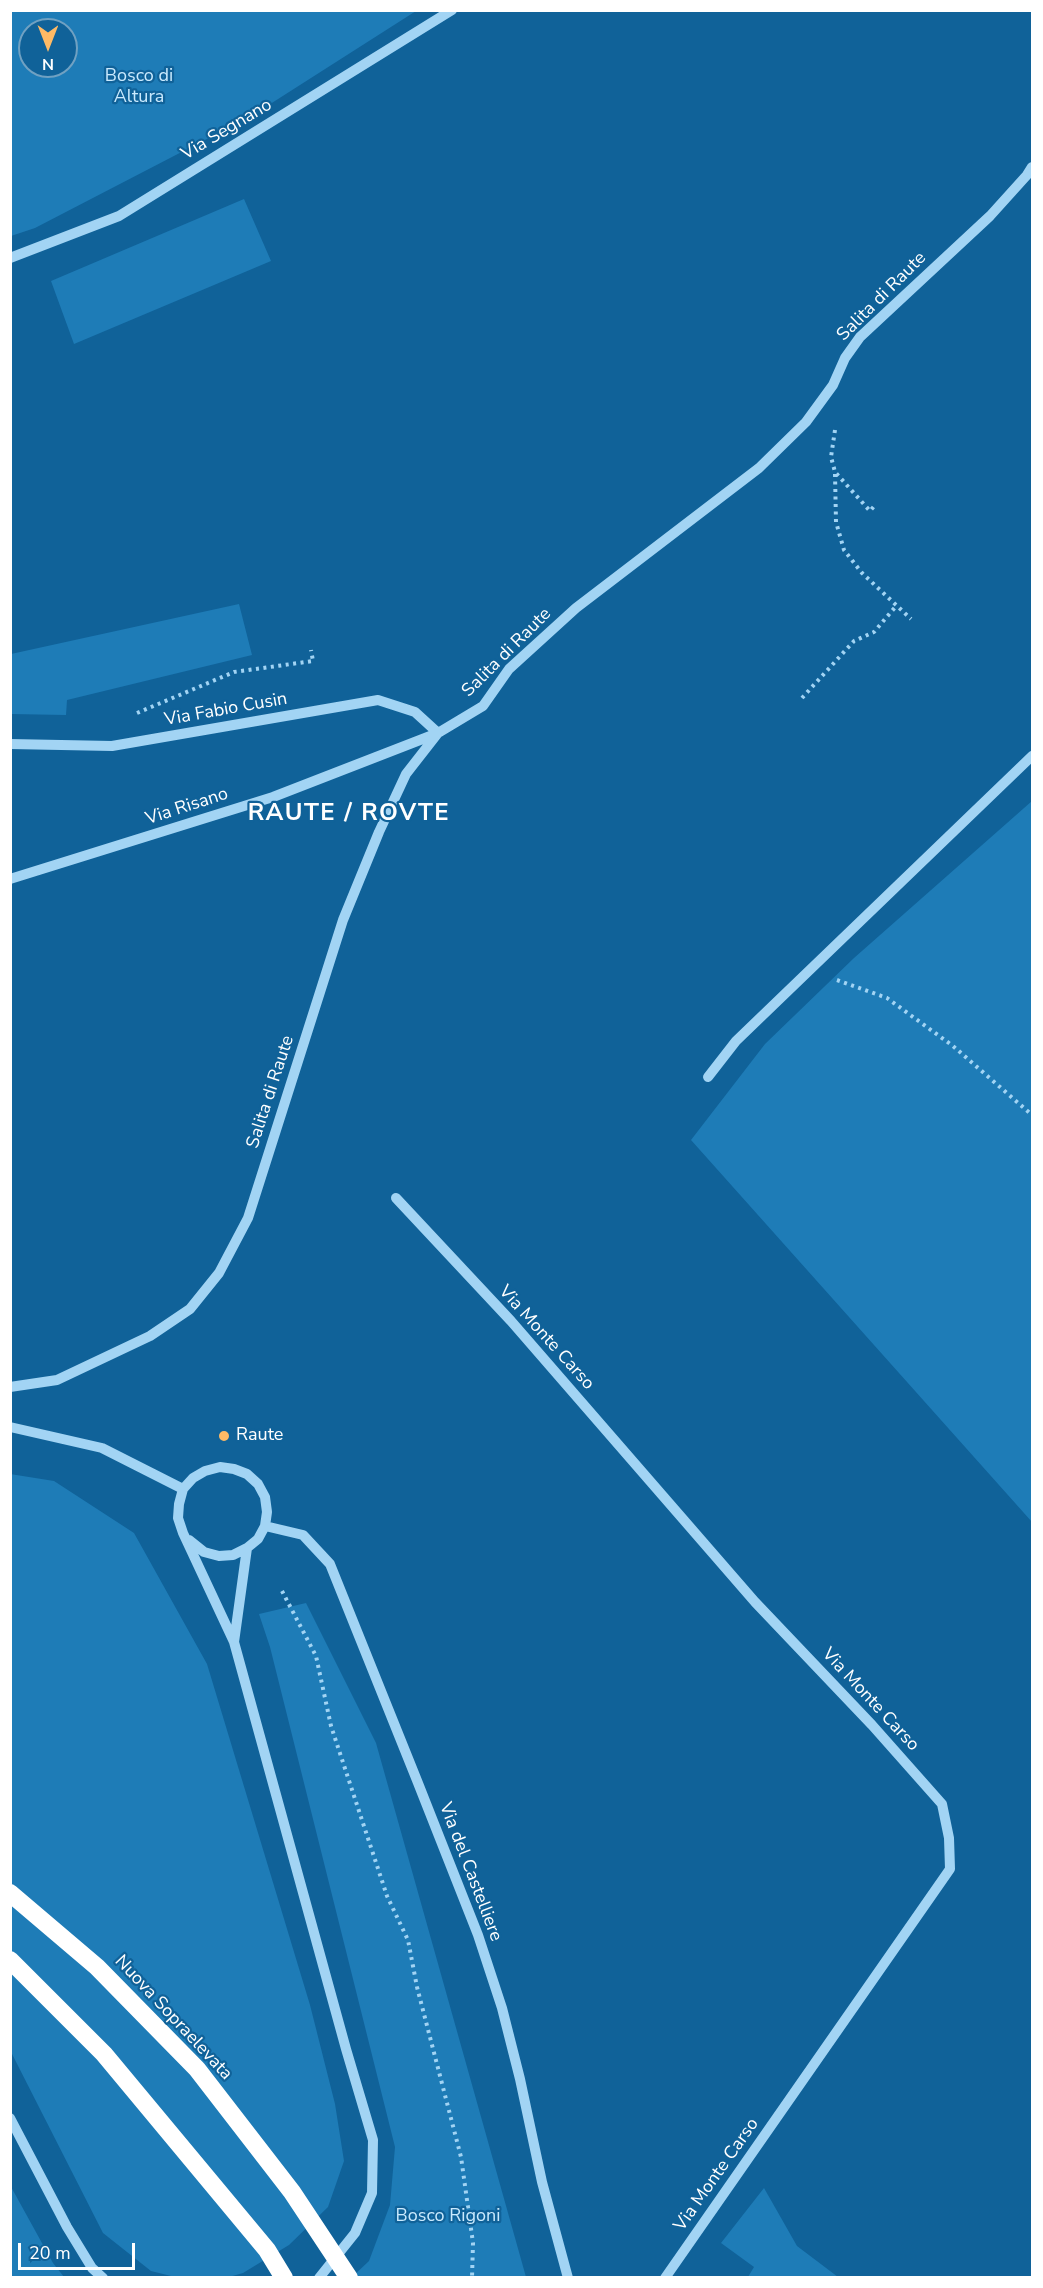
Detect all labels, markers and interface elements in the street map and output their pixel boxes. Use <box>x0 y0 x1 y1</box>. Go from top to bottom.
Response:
north arrow <box>18 18 78 78</box>
text: N <box>42 53 54 75</box>
park label: Bosco di Altura <box>105 66 173 109</box>
street label: Via Segnano <box>178 94 276 166</box>
street label: Salita di Raute <box>833 248 931 346</box>
street label: Salita di Raute <box>458 604 556 702</box>
street label: Via Fabio Cusin <box>163 689 289 731</box>
street label: Via Risano <box>143 784 231 830</box>
district label: RAUTE / ROVTE <box>248 800 450 828</box>
street label: Salita di Raute <box>243 1033 299 1151</box>
street label: Via Monte Carso <box>493 1281 599 1395</box>
place label: Raute <box>236 1425 283 1447</box>
marker: Raute <box>217 1429 231 1443</box>
street label: Via Monte Carso <box>817 1644 923 1756</box>
street label: Via del Castelliere <box>434 1800 506 1944</box>
street label: Nuova Sopraelevata <box>110 1951 236 2085</box>
street label: Via Monte Carso <box>670 2114 764 2236</box>
park label: Bosco Rigoni <box>396 2206 500 2228</box>
scale bar <box>21 2231 138 2269</box>
text: 20 m <box>29 2241 71 2265</box>

